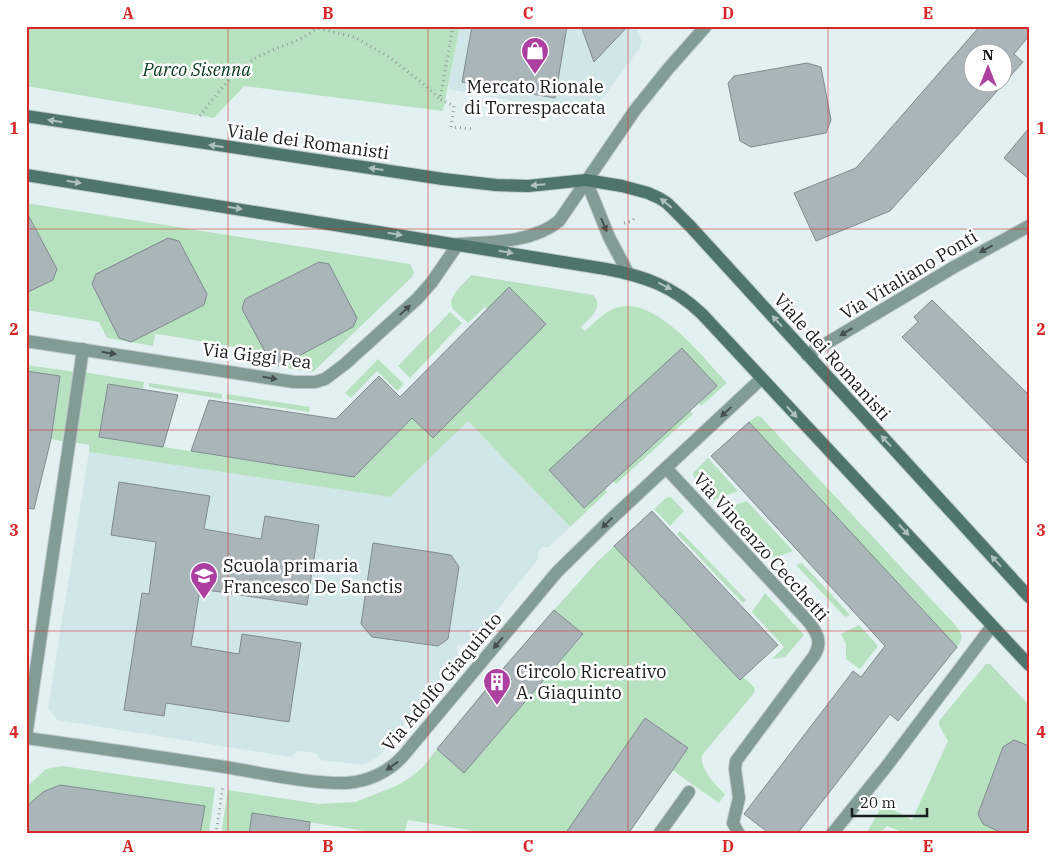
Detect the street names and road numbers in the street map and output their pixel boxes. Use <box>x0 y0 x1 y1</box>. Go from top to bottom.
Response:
street label: Viale dei Romanisti <box>225 119 391 164</box>
street label: Via Vitaliano Ponti <box>836 224 982 325</box>
street label: Viale dei Romanisti <box>769 288 896 425</box>
street label: Via Giggi Pea <box>201 337 313 374</box>
street label: Via Vincenzo Cecchetti <box>689 468 834 626</box>
street label: Via Adolfo Giaquinto <box>377 607 506 756</box>

